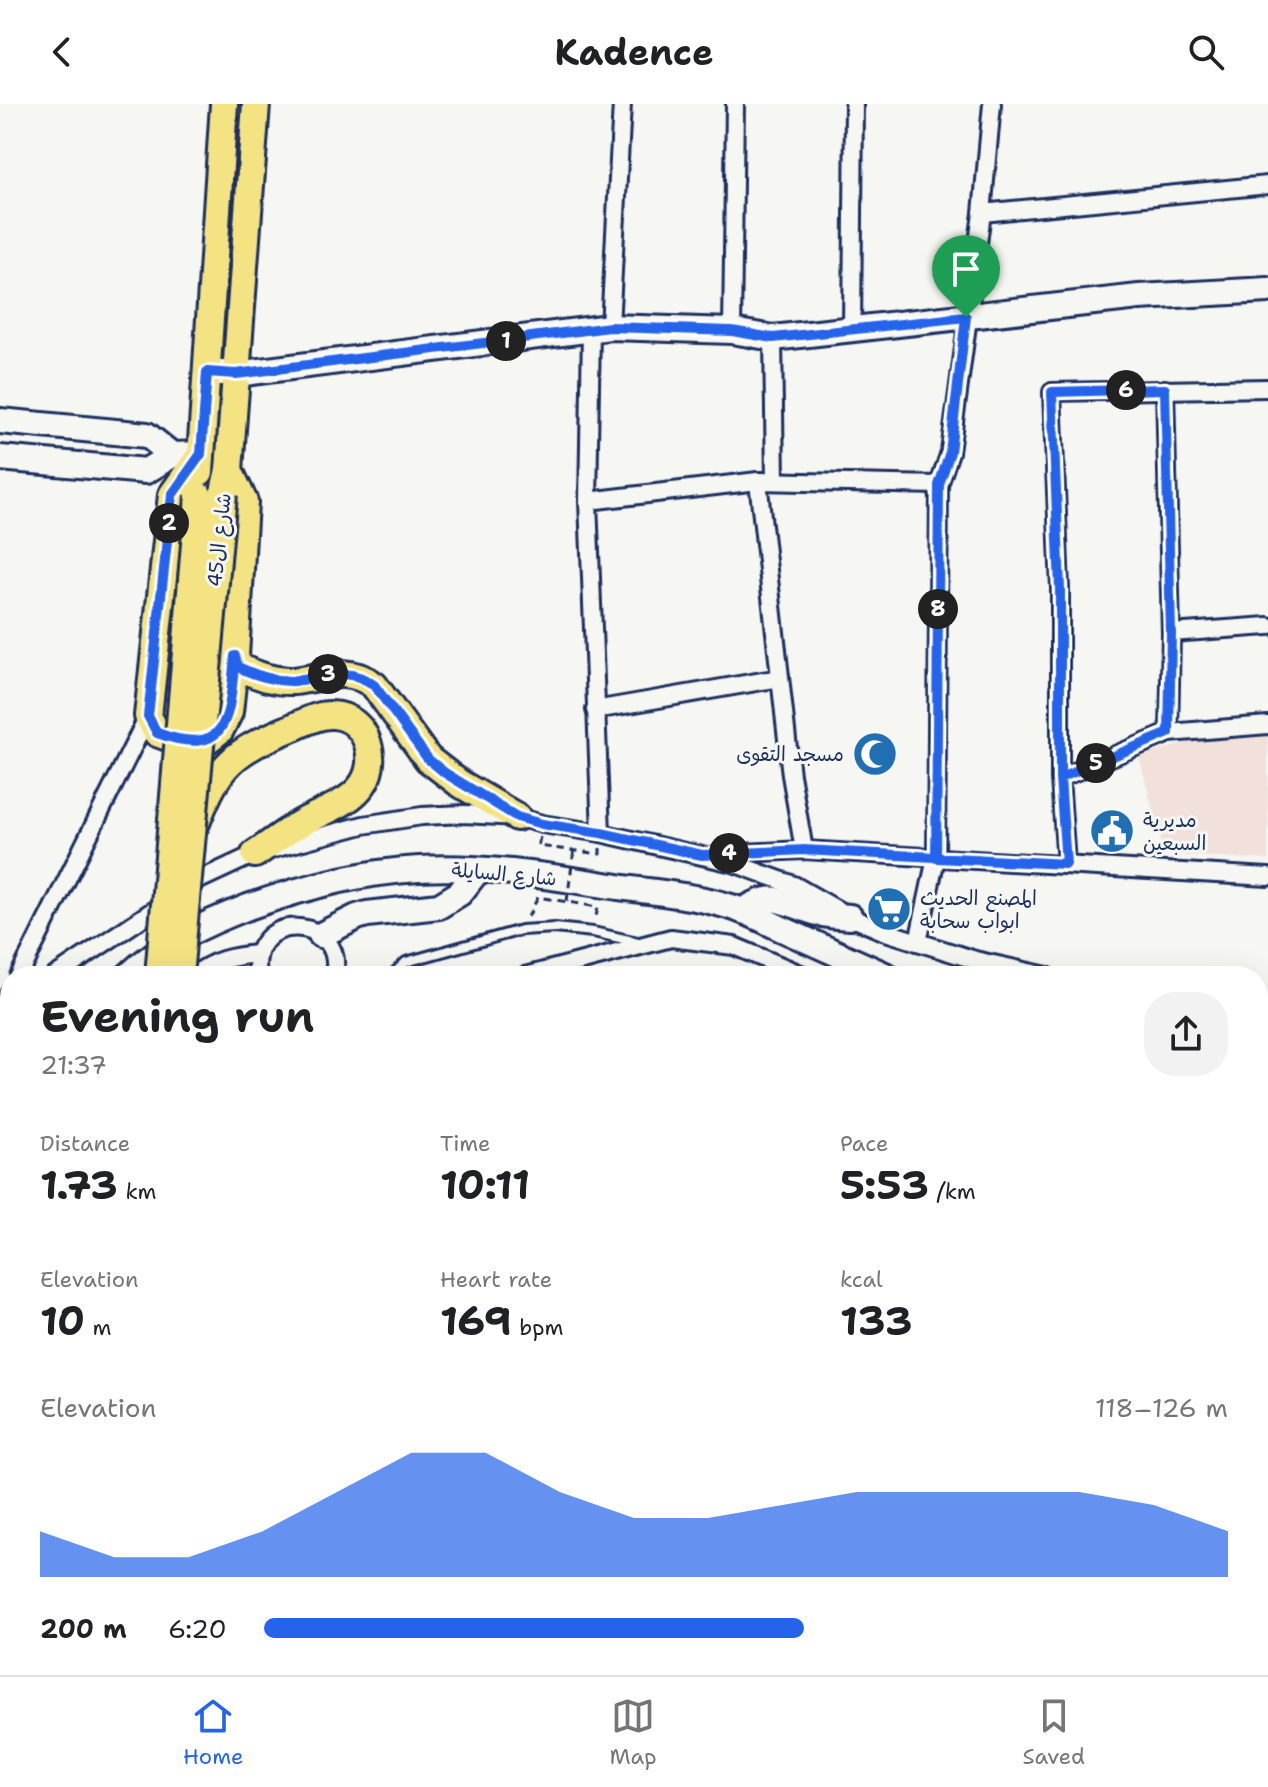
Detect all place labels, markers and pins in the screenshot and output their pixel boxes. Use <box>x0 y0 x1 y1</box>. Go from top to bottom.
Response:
pin <box>932 235 1000 317</box>
pin: 1 <box>486 321 526 361</box>
pin: 6 <box>1106 370 1146 410</box>
pin: 2 <box>149 503 189 543</box>
pin: 8 <box>918 589 958 629</box>
pin: 3 <box>308 654 348 694</box>
mosque icon: مسجد التقوى <box>851 730 899 778</box>
place label: مسجد التقوى <box>736 741 844 767</box>
pin: 5 <box>1076 743 1116 783</box>
public building icon: مديرية السبعين <box>1088 807 1136 855</box>
place label: مديرية السبعين <box>1143 807 1206 856</box>
pin: 4 <box>709 833 749 873</box>
supermarket icon: المصنع الحديث ابواب سحابة <box>865 885 913 933</box>
place label: المصنع الحديث ابواب سحابة <box>920 885 1037 934</box>

